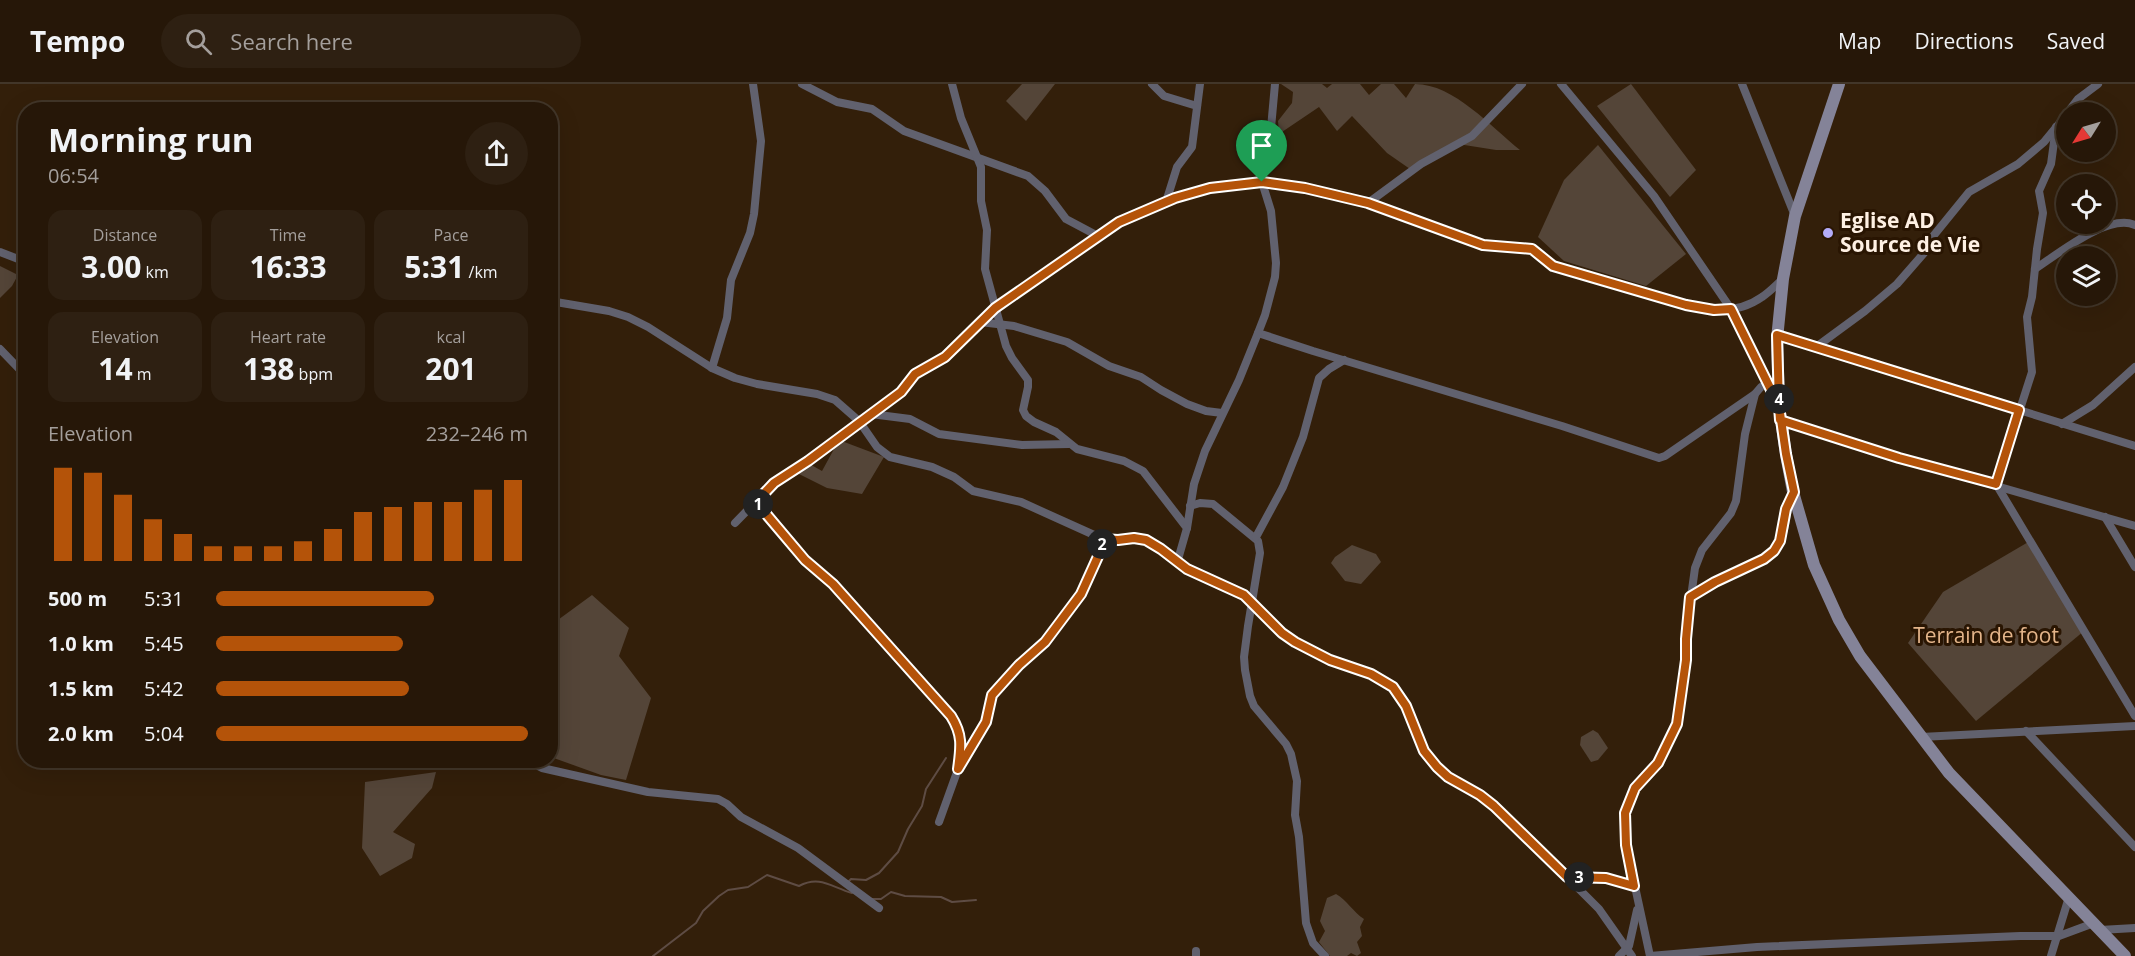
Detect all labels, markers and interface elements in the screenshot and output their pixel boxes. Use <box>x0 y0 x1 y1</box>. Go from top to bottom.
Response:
search box <box>161 14 581 68</box>
text: Tempo <box>30 22 125 60</box>
icon: search <box>182 25 215 58</box>
text: Search here <box>230 26 353 56</box>
text: Map <box>1838 27 1881 55</box>
text: Directions <box>1914 27 2014 55</box>
text: Saved <box>2047 27 2105 55</box>
north arrow <box>2056 102 2116 162</box>
map controls <box>2056 102 2116 306</box>
text: Morning run <box>48 117 254 162</box>
pin <box>1236 120 1287 182</box>
button: share <box>465 122 528 185</box>
icon: arrive <box>1245 129 1278 162</box>
text: 06:54 <box>48 162 99 189</box>
button: locate <box>2056 174 2116 234</box>
place label: Eglise AD Source de Vie <box>1840 206 1980 258</box>
text: Distance <box>93 224 157 246</box>
text: Time <box>270 224 306 246</box>
text: Pace <box>433 224 469 246</box>
marker: Eglise AD Source de Vie <box>1821 226 1835 240</box>
text: 3.00 <box>81 246 141 287</box>
text: 16:33 <box>249 246 327 287</box>
text: 5:31 <box>404 246 464 287</box>
button: layers <box>2056 246 2116 306</box>
text: km <box>141 261 169 283</box>
text: /km <box>464 261 498 283</box>
text: Elevation <box>91 326 159 348</box>
text: Heart rate <box>250 326 326 348</box>
text: kcal <box>437 326 466 348</box>
text: 14 <box>98 348 133 389</box>
text: 138 <box>243 348 294 389</box>
text: 201 <box>425 348 477 389</box>
text: m <box>133 363 152 385</box>
text: bpm <box>294 363 333 385</box>
pin: 4 <box>1764 384 1794 414</box>
text: 4 <box>1774 388 1784 410</box>
text: Elevation <box>48 420 133 447</box>
text: 232–246 m <box>426 420 528 447</box>
pin: 1 <box>743 489 773 519</box>
text: 1 <box>753 493 763 515</box>
pin: 2 <box>1087 529 1117 559</box>
text: 2 <box>1097 533 1107 555</box>
text: 500 m <box>48 585 107 612</box>
text: 5:31 <box>144 585 184 612</box>
park label: Terrain de foot <box>1913 621 2059 649</box>
text: 1.0 km <box>48 630 114 657</box>
text: 5:45 <box>144 630 184 657</box>
text: 1.5 km <box>48 675 114 702</box>
text: 5:42 <box>144 675 184 702</box>
text: 2.0 km <box>48 720 114 747</box>
text: 5:04 <box>144 720 184 747</box>
pin: 3 <box>1564 862 1594 892</box>
text: 3 <box>1574 866 1584 888</box>

